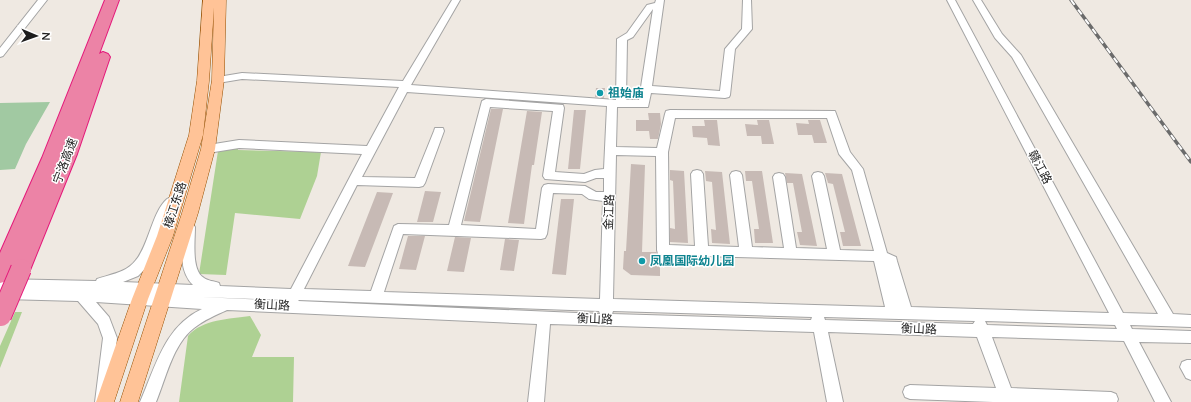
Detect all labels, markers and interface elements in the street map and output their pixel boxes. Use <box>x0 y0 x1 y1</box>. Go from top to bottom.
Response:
north arrow <box>16 16 56 56</box>
text: N <box>39 32 53 41</box>
place label: 祖始庙 <box>608 85 644 100</box>
marker: 祖始庙 <box>595 88 605 98</box>
street label: 宁洛高速 <box>49 136 80 186</box>
street label: 赣江路 <box>1025 147 1056 186</box>
street label: 樟江东路 <box>160 180 189 230</box>
street label: 金江路 <box>600 194 617 230</box>
place label: 凤凰国际幼儿园 <box>650 253 734 268</box>
marker: 凤凰国际幼儿园 <box>637 256 647 266</box>
street label: 衡山路 <box>254 296 290 313</box>
street label: 衡山路 <box>577 310 613 327</box>
street label: 衡山路 <box>901 320 937 337</box>

